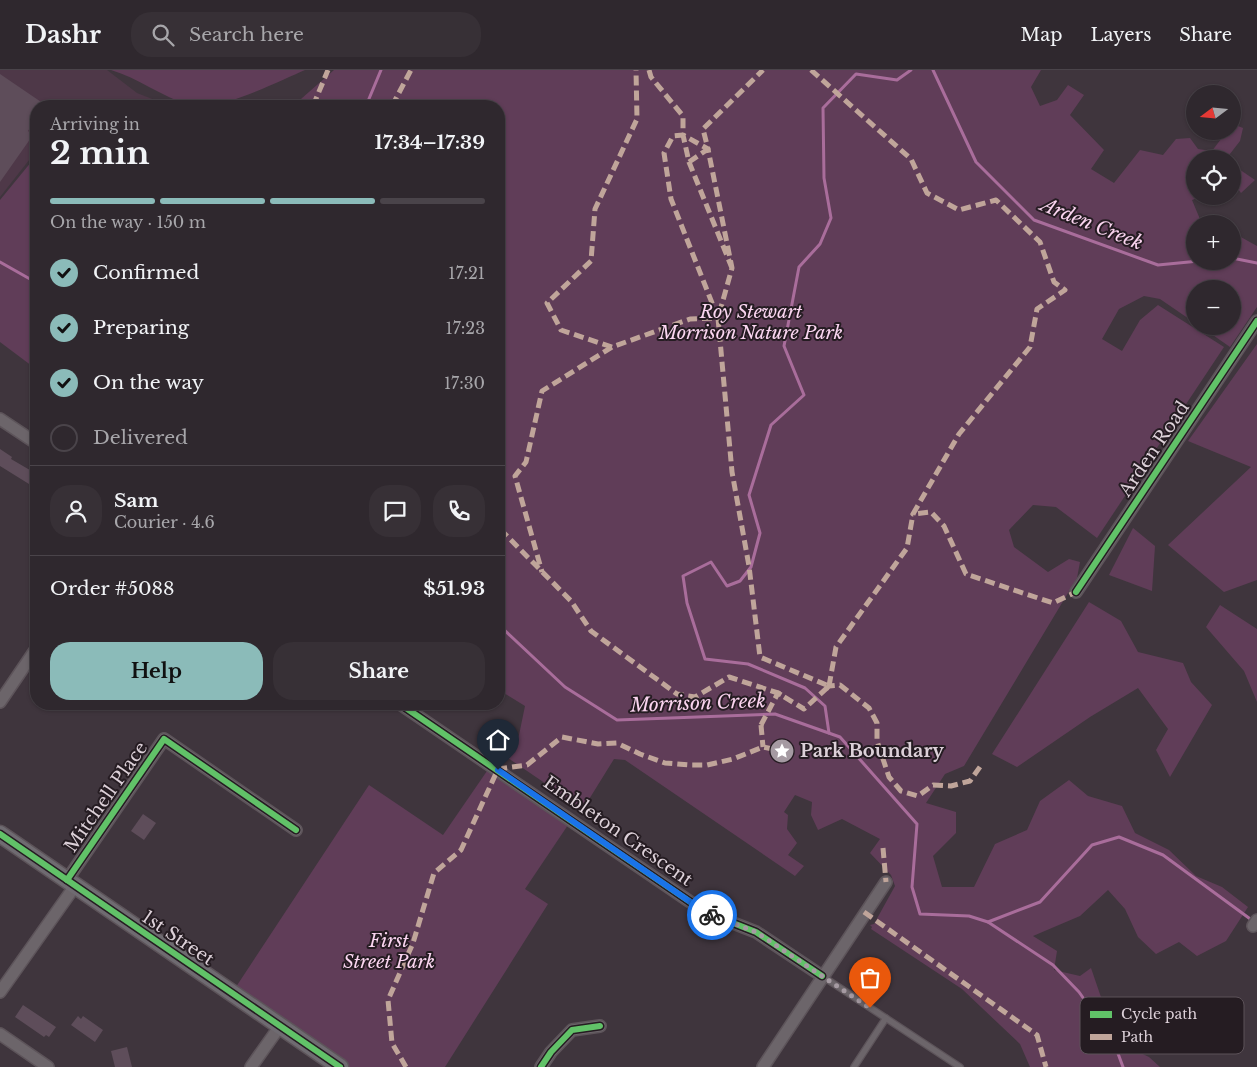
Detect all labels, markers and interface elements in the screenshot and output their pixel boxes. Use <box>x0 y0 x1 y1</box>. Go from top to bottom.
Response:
search box <box>131 12 481 57</box>
text: Dashr <box>25 20 101 49</box>
icon: search <box>149 21 177 49</box>
text: Search here <box>189 23 304 46</box>
text: Map <box>1021 24 1062 46</box>
text: Layers <box>1090 24 1151 46</box>
text: Share <box>1179 24 1232 46</box>
north arrow <box>1186 85 1241 140</box>
map controls <box>1186 85 1241 335</box>
text: Arriving in <box>50 114 140 134</box>
text: 17:34–17:39 <box>375 131 485 154</box>
text: 2 min <box>50 133 150 173</box>
button: locate <box>1186 150 1241 205</box>
water label: Arden Creek <box>1035 192 1146 255</box>
text: On the way · 150 m <box>50 212 206 232</box>
button: + <box>1186 215 1241 270</box>
icon: check <box>50 259 78 287</box>
text: Confirmed <box>93 261 199 284</box>
text: 17:21 <box>448 263 485 283</box>
button: − <box>1186 280 1241 335</box>
park label: Roy Stewart Morrison Nature Park <box>658 301 843 344</box>
icon: check <box>50 314 78 342</box>
text: Preparing <box>93 316 189 339</box>
text: 17:23 <box>446 318 485 338</box>
icon: check <box>50 369 78 397</box>
text: On the way <box>93 371 204 394</box>
text: 17:30 <box>444 373 485 393</box>
street label: Arden Road <box>1114 397 1194 502</box>
text: Delivered <box>93 426 188 449</box>
button: person <box>50 485 102 537</box>
button: chat <box>369 485 421 537</box>
button: phone <box>433 485 485 537</box>
text: Sam <box>114 489 159 512</box>
text: Courier · 4.6 <box>114 512 215 532</box>
text: Order #5088 <box>50 577 175 600</box>
text: $51.93 <box>423 577 485 600</box>
button: Help <box>50 642 263 700</box>
button: Share <box>273 642 485 700</box>
water label: Morrison Creek <box>629 689 766 717</box>
pin <box>477 719 519 770</box>
icon: home <box>484 726 512 754</box>
street label: Mitchell Place <box>60 737 152 857</box>
place icon: Park Boundary <box>769 738 795 764</box>
place label: Park Boundary <box>800 740 944 762</box>
street label: Embleton Crescent <box>539 771 697 891</box>
courier <box>687 890 737 940</box>
icon: bike <box>698 901 726 929</box>
street label: 1st Street <box>138 906 218 970</box>
park label: First Street Park <box>343 930 435 973</box>
pin <box>849 957 891 1008</box>
icon: bag <box>856 964 884 992</box>
legend <box>1080 997 1244 1054</box>
text: Cycle path <box>1121 1005 1198 1023</box>
text: Path <box>1121 1028 1153 1046</box>

